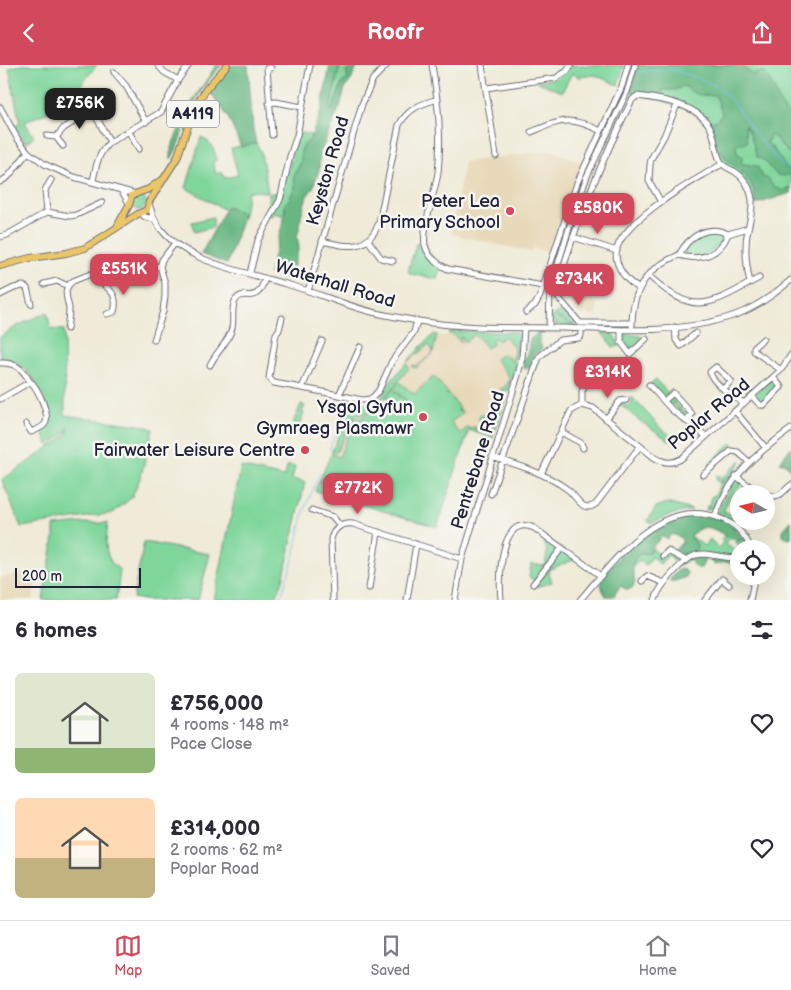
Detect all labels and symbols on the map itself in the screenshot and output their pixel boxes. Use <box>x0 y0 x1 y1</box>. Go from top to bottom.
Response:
pin: £756K <box>45 87 115 130</box>
road number: A4119 <box>167 101 219 127</box>
street label: Keyston Road <box>302 114 354 228</box>
place label: Peter Lea Primary School <box>379 191 500 233</box>
pin: £580K <box>563 193 633 235</box>
marker: Peter Lea Primary School <box>504 205 516 217</box>
pin: £551K <box>89 253 159 296</box>
street label: Waterhall Road <box>272 256 398 312</box>
pin: £734K <box>544 263 614 306</box>
pin: £314K <box>573 357 643 399</box>
street label: Poplar Road <box>664 374 754 454</box>
street label: Pentrebane Road <box>447 388 509 532</box>
place label: Ysgol Gyfun Gymraeg Plasmawr <box>256 397 413 439</box>
marker: Ysgol Gyfun Gymraeg Plasmawr <box>417 411 429 423</box>
place label: Fairwater Leisure Centre <box>93 440 295 461</box>
marker: Fairwater Leisure Centre <box>299 444 311 456</box>
pin: £772K <box>323 473 393 515</box>
north arrow <box>730 485 775 530</box>
scale bar <box>15 565 141 588</box>

